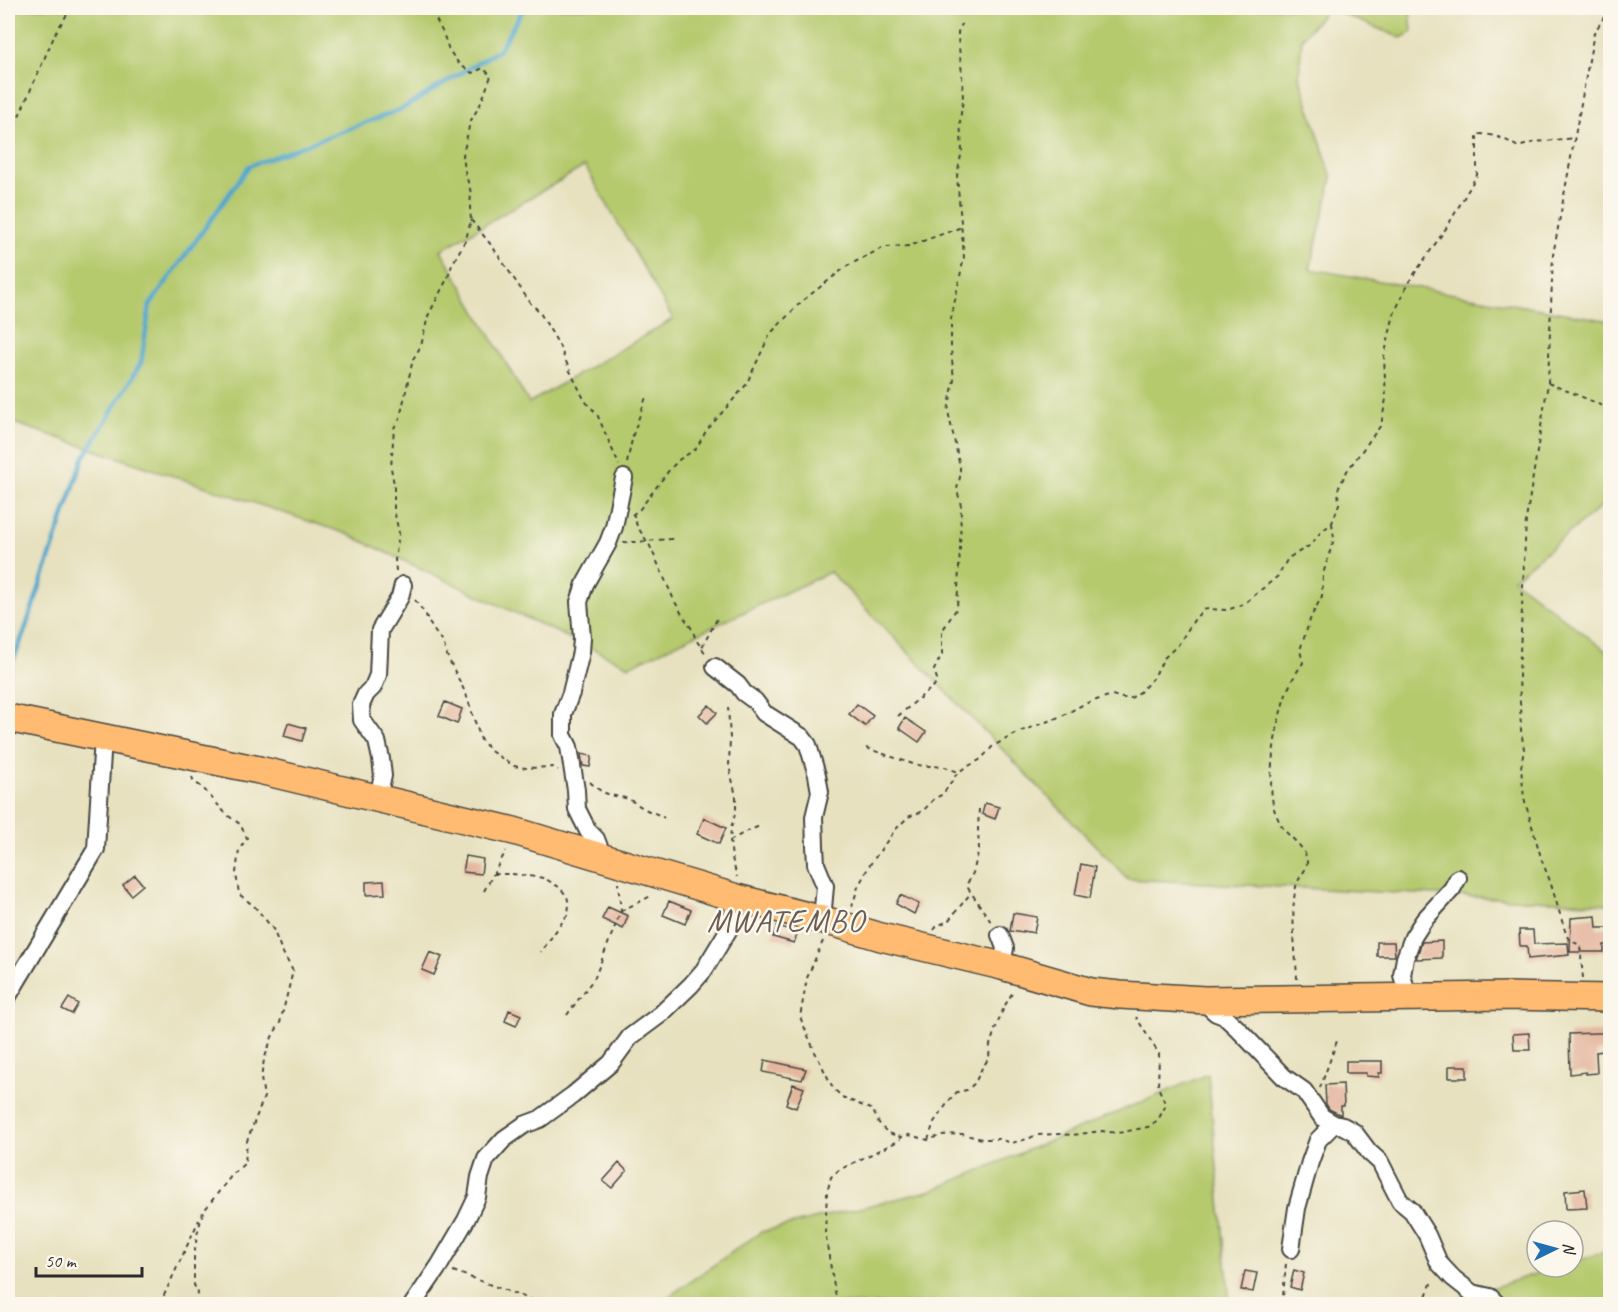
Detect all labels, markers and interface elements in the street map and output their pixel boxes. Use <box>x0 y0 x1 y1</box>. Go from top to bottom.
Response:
district label: MWATEMBO <box>707 900 867 941</box>
north arrow <box>1525 1219 1585 1279</box>
scale bar <box>36 1240 142 1278</box>
text: N <box>1559 1242 1580 1257</box>
text: 50 m <box>45 1250 78 1272</box>

